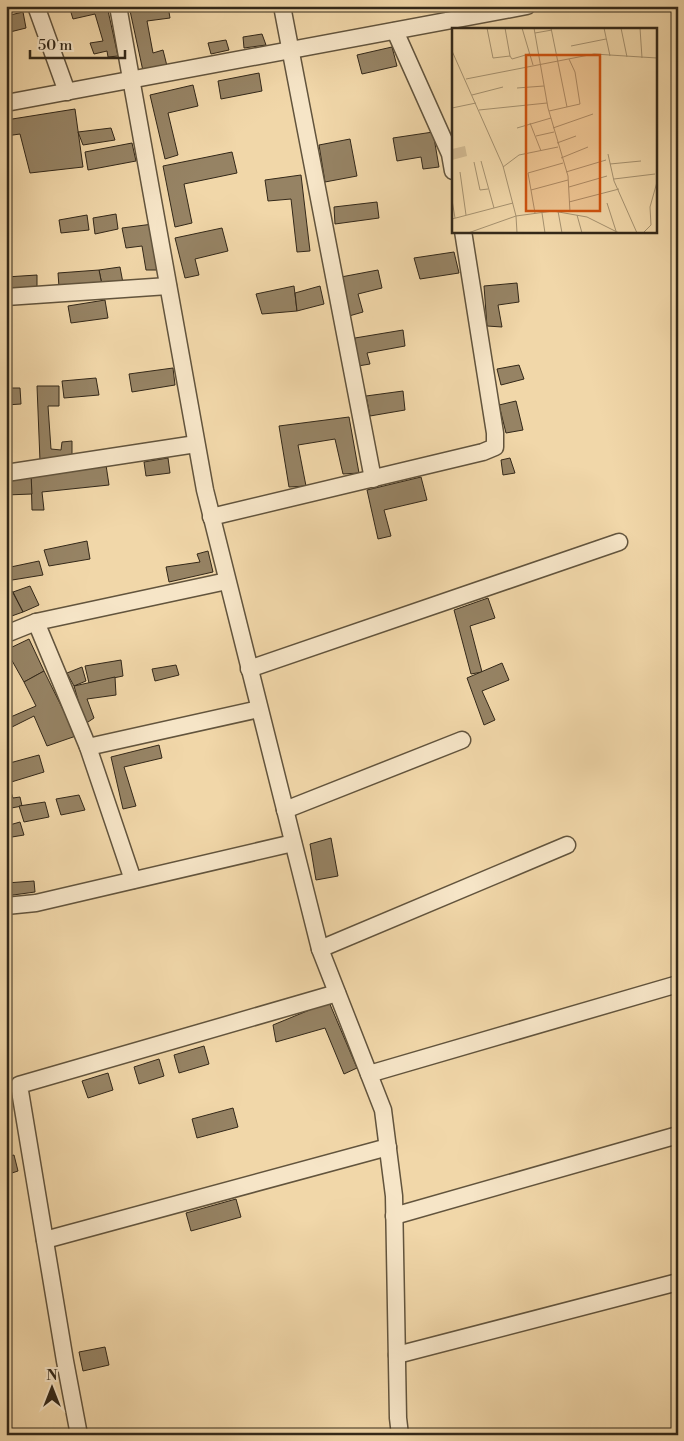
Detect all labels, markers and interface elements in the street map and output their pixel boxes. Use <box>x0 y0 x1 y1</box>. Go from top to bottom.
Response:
scale bar <box>30 28 125 60</box>
inset map <box>452 28 656 232</box>
text: 50 m <box>38 36 72 55</box>
north arrow <box>28 1364 78 1414</box>
text: N <box>46 1367 58 1385</box>

